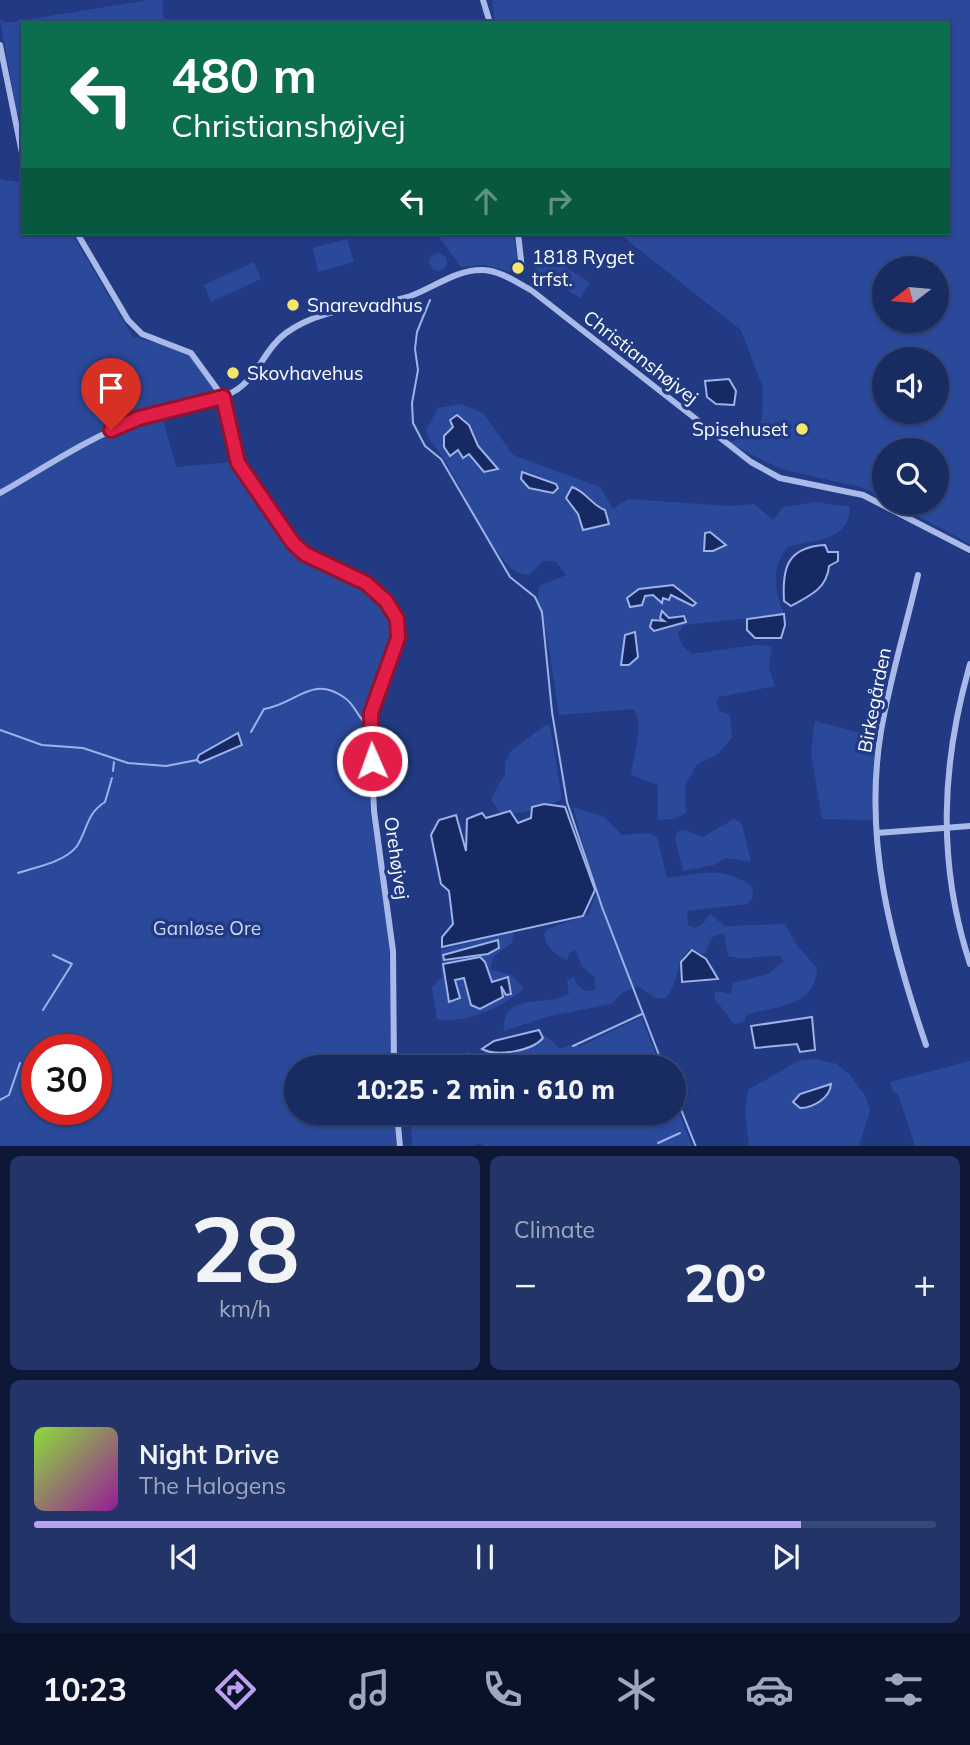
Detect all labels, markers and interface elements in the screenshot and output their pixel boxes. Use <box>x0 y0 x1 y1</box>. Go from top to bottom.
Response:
text: 480 m <box>171 44 317 105</box>
icon: left <box>56 49 147 140</box>
text: Christianshøjvej <box>171 105 406 145</box>
icon: left <box>394 182 432 220</box>
icon: ahead <box>467 182 505 220</box>
icon: right <box>540 182 578 220</box>
place label: 1818 Ryget trfst. <box>532 245 634 291</box>
north arrow <box>872 256 948 332</box>
map controls <box>872 256 949 515</box>
marker: 1818 Ryget trfst. <box>510 260 526 276</box>
place label: Snarevadhus <box>307 293 423 317</box>
marker: Snarevadhus <box>285 297 301 313</box>
street label: Christianshøjvej <box>579 305 703 409</box>
button: sound <box>872 347 949 424</box>
pin <box>81 358 141 430</box>
place label: Skovhavehus <box>247 361 363 385</box>
marker: Skovhavehus <box>225 365 241 381</box>
icon: arrive <box>92 369 130 407</box>
place label: Spisehuset <box>692 417 788 441</box>
marker: Spisehuset <box>794 421 810 437</box>
button: search <box>872 438 949 515</box>
street label: Birkegården <box>852 645 896 755</box>
position arrow <box>335 724 409 798</box>
street label: Orehøjvej <box>379 815 415 901</box>
park label: Ganløse Ore <box>153 916 261 940</box>
speed limit sign: 30 <box>21 1034 112 1125</box>
text: 10:25 · 2 min · 610 m <box>355 1073 615 1106</box>
text: 28 <box>190 1191 300 1305</box>
text: Climate <box>514 1215 595 1244</box>
text: 20° <box>684 1250 766 1315</box>
text: − <box>514 1259 537 1307</box>
text: + <box>913 1259 936 1307</box>
text: km/h <box>219 1294 271 1323</box>
text: Night Drive <box>139 1438 279 1471</box>
text: The Halogens <box>139 1471 286 1500</box>
icon: previous <box>165 1538 203 1576</box>
icon: pause <box>466 1538 504 1576</box>
icon: next <box>767 1538 805 1576</box>
icon: directions <box>211 1665 260 1714</box>
icon: music <box>345 1665 394 1714</box>
icon: phone <box>478 1665 527 1714</box>
icon: climate <box>612 1665 661 1714</box>
icon: car <box>745 1665 794 1714</box>
icon: filters <box>879 1665 928 1714</box>
text: 10:23 <box>42 1669 127 1709</box>

